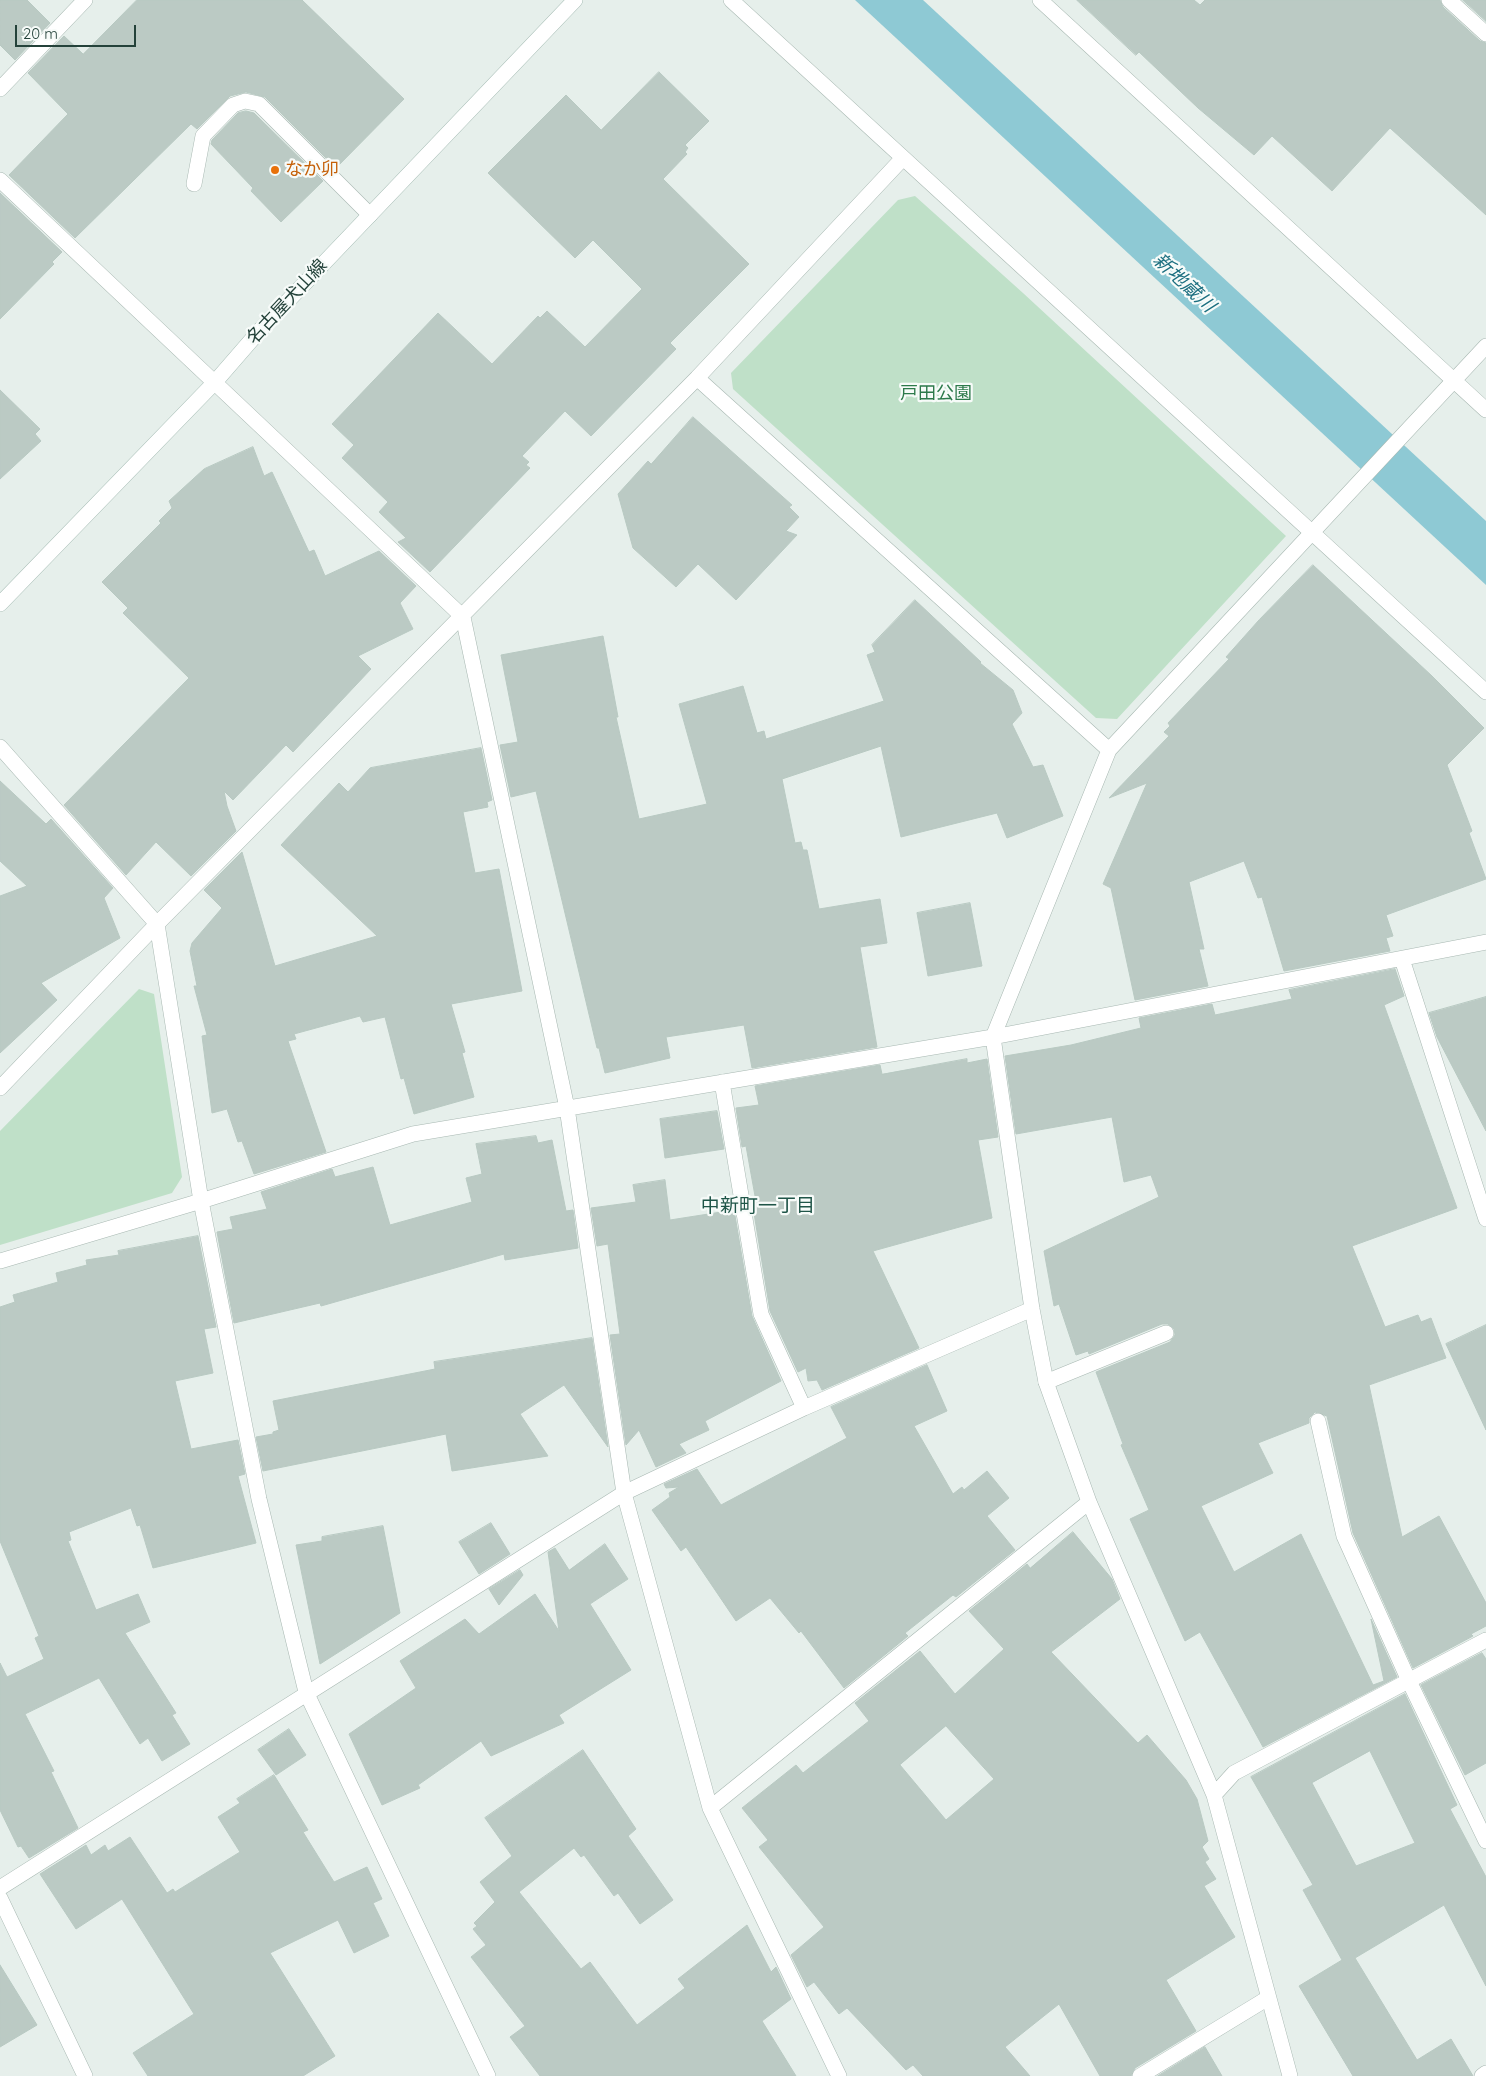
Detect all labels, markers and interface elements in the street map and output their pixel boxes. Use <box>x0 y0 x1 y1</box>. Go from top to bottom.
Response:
scale bar <box>18 15 139 47</box>
text: 20 m <box>23 24 58 43</box>
place label: なか卯 <box>285 159 339 181</box>
marker: なか卯 <box>269 164 281 176</box>
water label: 新地蔵川 <box>1148 249 1220 317</box>
street label: 名古屋犬山線 <box>242 255 332 349</box>
park label: 戸田公園 <box>900 383 972 405</box>
district label: 中新町一丁目 <box>701 1195 815 1217</box>

